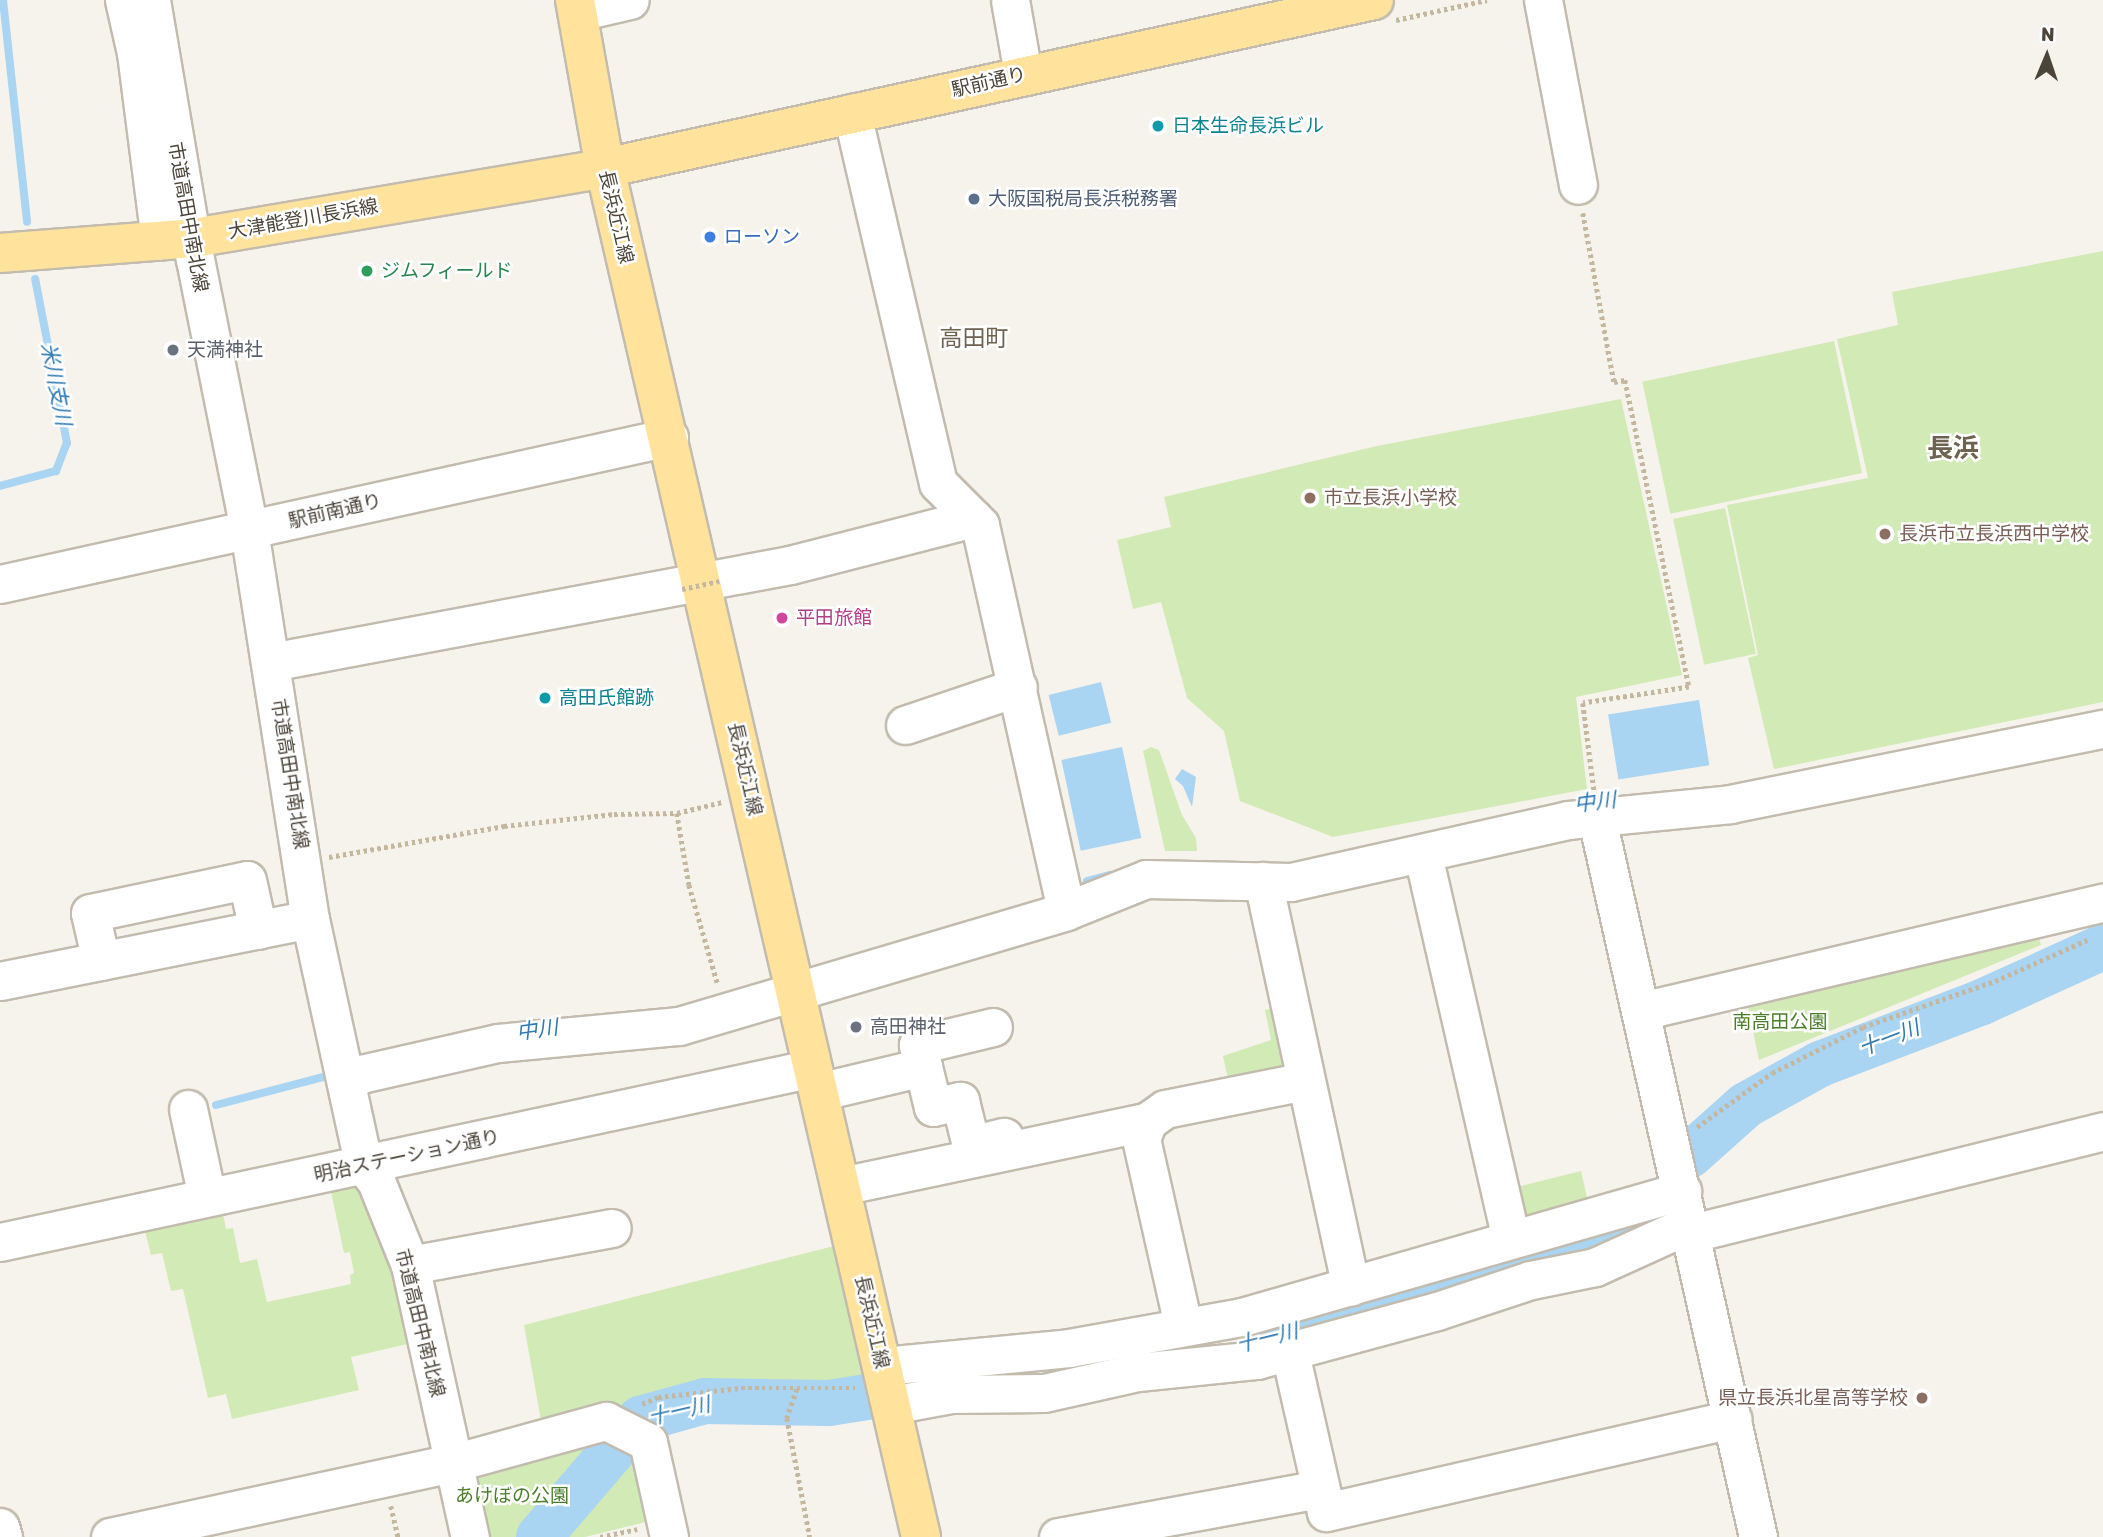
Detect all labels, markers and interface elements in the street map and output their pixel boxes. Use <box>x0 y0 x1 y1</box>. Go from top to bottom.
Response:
north arrow <box>2012 21 2082 91</box>
text: N <box>2041 23 2055 46</box>
street label: 駅前通り <box>949 62 1029 102</box>
place label: 日本生命長浜ビル <box>1172 115 1324 137</box>
marker: 日本生命長浜ビル <box>1150 118 1166 134</box>
street label: 市道高田中南北線 <box>164 140 212 294</box>
street label: 長浜近江線 <box>594 168 638 266</box>
place label: 大阪国税局長浜税務署 <box>988 188 1178 210</box>
marker: 大阪国税局長浜税務署 <box>966 191 982 207</box>
street label: 大津能登川長浜線 <box>226 195 380 243</box>
place label: ローソン <box>724 226 800 248</box>
marker: ローソン <box>702 229 718 245</box>
place label: ジムフィールド <box>381 260 514 282</box>
marker: ジムフィールド <box>359 263 375 279</box>
district label: 高田町 <box>940 324 1008 352</box>
place label: 天満神社 <box>187 339 263 361</box>
water label: 米川支川 <box>36 340 76 428</box>
marker: 天満神社 <box>165 342 181 358</box>
district label: 長浜 <box>1927 433 1979 465</box>
place label: 市立長浜小学校 <box>1324 487 1457 509</box>
street label: 駅前南通り <box>286 489 384 533</box>
marker: 市立長浜小学校 <box>1302 490 1318 506</box>
place label: 長浜市立長浜西中学校 <box>1899 523 2089 545</box>
marker: 長浜市立長浜西中学校 <box>1877 526 1893 542</box>
place label: 平田旅館 <box>796 607 872 629</box>
marker: 平田旅館 <box>774 610 790 626</box>
place label: 高田氏館跡 <box>559 687 654 709</box>
marker: 高田氏館跡 <box>537 690 553 706</box>
street label: 市道高田中南北線 <box>267 697 313 851</box>
street label: 長浜近江線 <box>723 720 767 818</box>
water label: 中川 <box>1573 787 1617 817</box>
park label: 南高田公園 <box>1733 1011 1827 1033</box>
water label: 中川 <box>514 1015 560 1045</box>
water label: 十一川 <box>1855 1015 1923 1061</box>
place label: 高田神社 <box>870 1016 946 1038</box>
marker: 高田神社 <box>848 1019 864 1035</box>
street label: 明治ステーション通り <box>312 1125 502 1187</box>
street label: 市道高田中南北線 <box>391 1246 449 1400</box>
street label: 長浜近江線 <box>850 1273 894 1371</box>
water label: 十一川 <box>1233 1318 1301 1358</box>
place label: 県立長浜北星高等学校 <box>1718 1387 1908 1409</box>
marker: 県立長浜北星高等学校 <box>1914 1390 1930 1406</box>
water label: 十一川 <box>645 1392 713 1430</box>
park label: あけぼの公園 <box>455 1485 569 1507</box>

